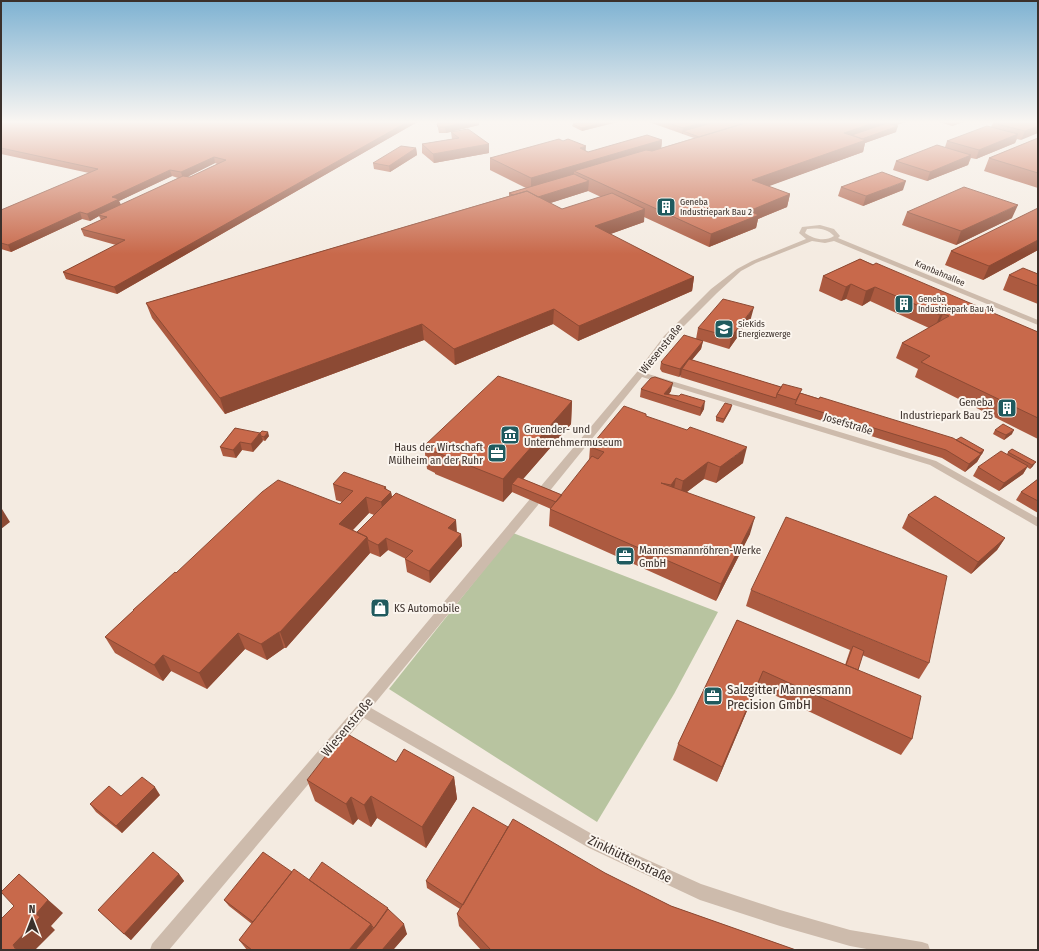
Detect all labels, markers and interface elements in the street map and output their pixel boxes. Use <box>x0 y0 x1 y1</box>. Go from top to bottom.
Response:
building icon: Geneba Industriepark Bau 2 <box>655 196 677 218</box>
place label: Geneba Industriepark Bau 2 <box>680 197 752 217</box>
street label: Kranbahnallee <box>914 258 967 288</box>
building icon: Geneba Industriepark Bau 14 <box>893 293 915 315</box>
place label: Geneba Industriepark Bau 14 <box>918 294 995 314</box>
school or university icon: SieKids Energiezwerge <box>713 318 735 340</box>
place label: SieKids Energiezwerge <box>738 319 791 339</box>
street label: Wiesenstraße <box>637 321 685 377</box>
place label: Geneba Industriepark Bau 25 <box>900 396 993 422</box>
building icon: Geneba Industriepark Bau 25 <box>996 397 1018 419</box>
street label: Josefstraße <box>822 410 874 438</box>
place label: Gruender- und Unternehmermuseum <box>524 423 622 449</box>
museum icon: Gruender- und Unternehmermuseum <box>499 424 521 446</box>
place label: Haus der Wirtschaft Mülheim an der Ruhr <box>389 441 483 467</box>
office icon: Haus der Wirtschaft Mülheim an der Ruhr <box>486 442 508 464</box>
place label: Mannesmannröhren-Werke GmbH <box>639 544 761 570</box>
office icon: Mannesmannröhren-Werke GmbH <box>614 545 636 567</box>
shop icon: KS Automobile <box>369 597 391 619</box>
place label: KS Automobile <box>394 602 460 615</box>
place label: Salzgitter Mannesmann Precision GmbH <box>727 682 851 712</box>
office icon: Salzgitter Mannesmann Precision GmbH <box>702 685 724 707</box>
street label: Wiesenstraße <box>318 695 376 759</box>
street label: Zinkhüttenstraße <box>586 832 674 886</box>
north arrow <box>12 899 52 939</box>
text: N <box>29 903 35 916</box>

